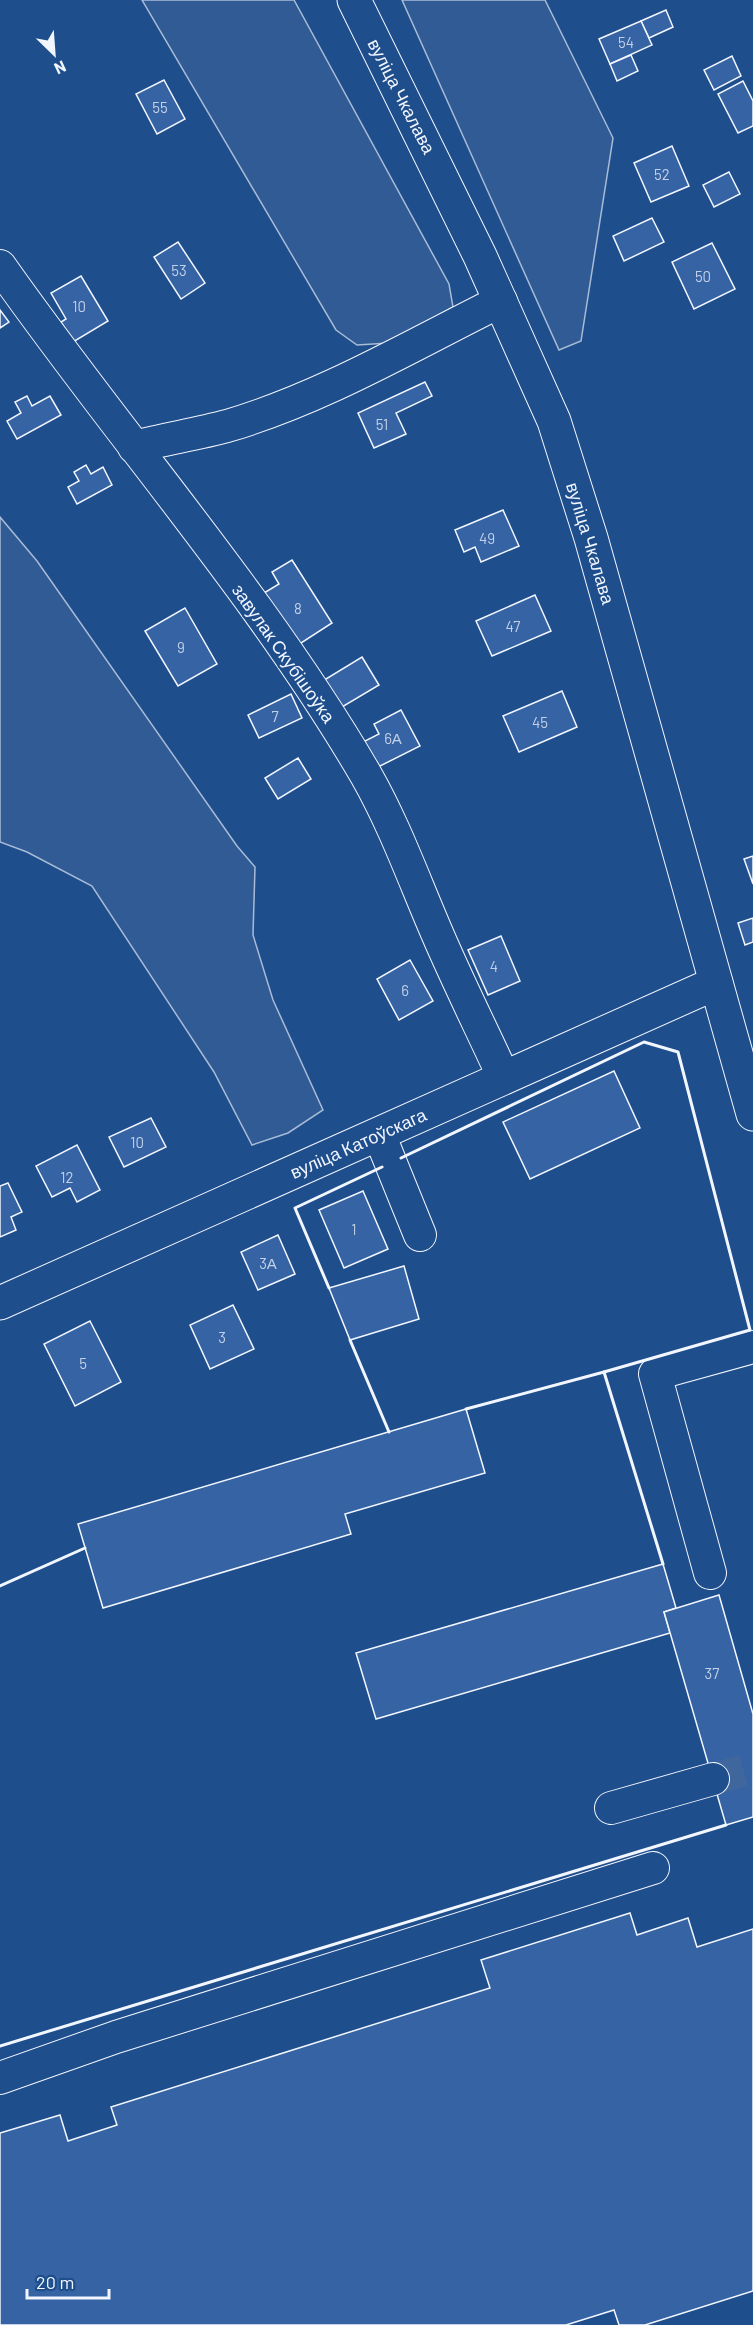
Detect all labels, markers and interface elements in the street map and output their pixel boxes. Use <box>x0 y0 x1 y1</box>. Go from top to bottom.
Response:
north arrow <box>24 24 84 84</box>
house number: 54 <box>618 33 634 51</box>
street label: вуліца Чкалава <box>364 35 441 158</box>
text: N <box>52 57 69 79</box>
house number: 55 <box>152 98 168 116</box>
house number: 52 <box>654 165 670 183</box>
house number: 53 <box>171 261 187 279</box>
house number: 50 <box>695 267 711 285</box>
house number: 10 <box>72 297 86 315</box>
house number: 51 <box>376 415 388 433</box>
street label: вуліца Чкалава <box>562 479 620 608</box>
house number: 49 <box>479 529 495 547</box>
street label: завулак Скубішоўка <box>228 579 341 727</box>
house number: 8 <box>294 599 302 617</box>
house number: 47 <box>506 617 520 635</box>
house number: 9 <box>177 638 185 656</box>
house number: 7 <box>271 707 279 725</box>
house number: 45 <box>532 713 548 731</box>
house number: 6А <box>384 729 402 747</box>
house number: 4 <box>490 957 498 975</box>
house number: 6 <box>401 981 409 999</box>
street label: вуліца Катоўскага <box>286 1103 430 1183</box>
house number: 10 <box>130 1133 144 1151</box>
house number: 12 <box>60 1168 74 1186</box>
house number: 1 <box>351 1220 357 1238</box>
house number: 3А <box>259 1254 277 1272</box>
house number: 3 <box>218 1328 226 1346</box>
house number: 5 <box>79 1354 87 1372</box>
house number: 37 <box>705 1664 719 1682</box>
scale bar <box>27 2262 110 2300</box>
text: 20 m <box>36 2271 74 2293</box>

